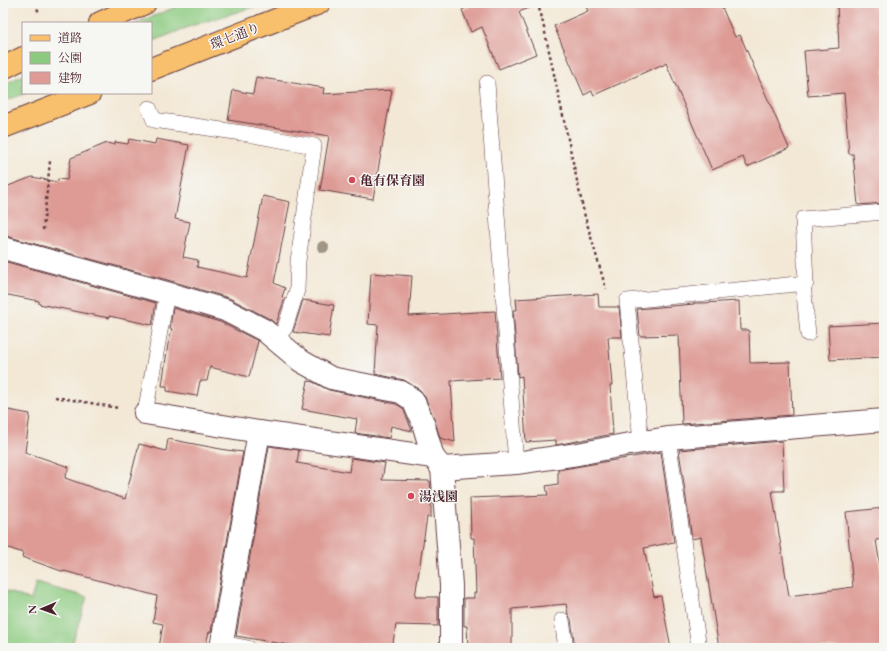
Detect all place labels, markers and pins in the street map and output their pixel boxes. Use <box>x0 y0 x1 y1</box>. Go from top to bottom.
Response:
place label: 亀有保育園 <box>360 172 425 189</box>
marker: 亀有保育園 <box>347 175 357 185</box>
place label: 湯浅園 <box>419 488 458 505</box>
marker: 湯浅園 <box>406 491 416 501</box>

